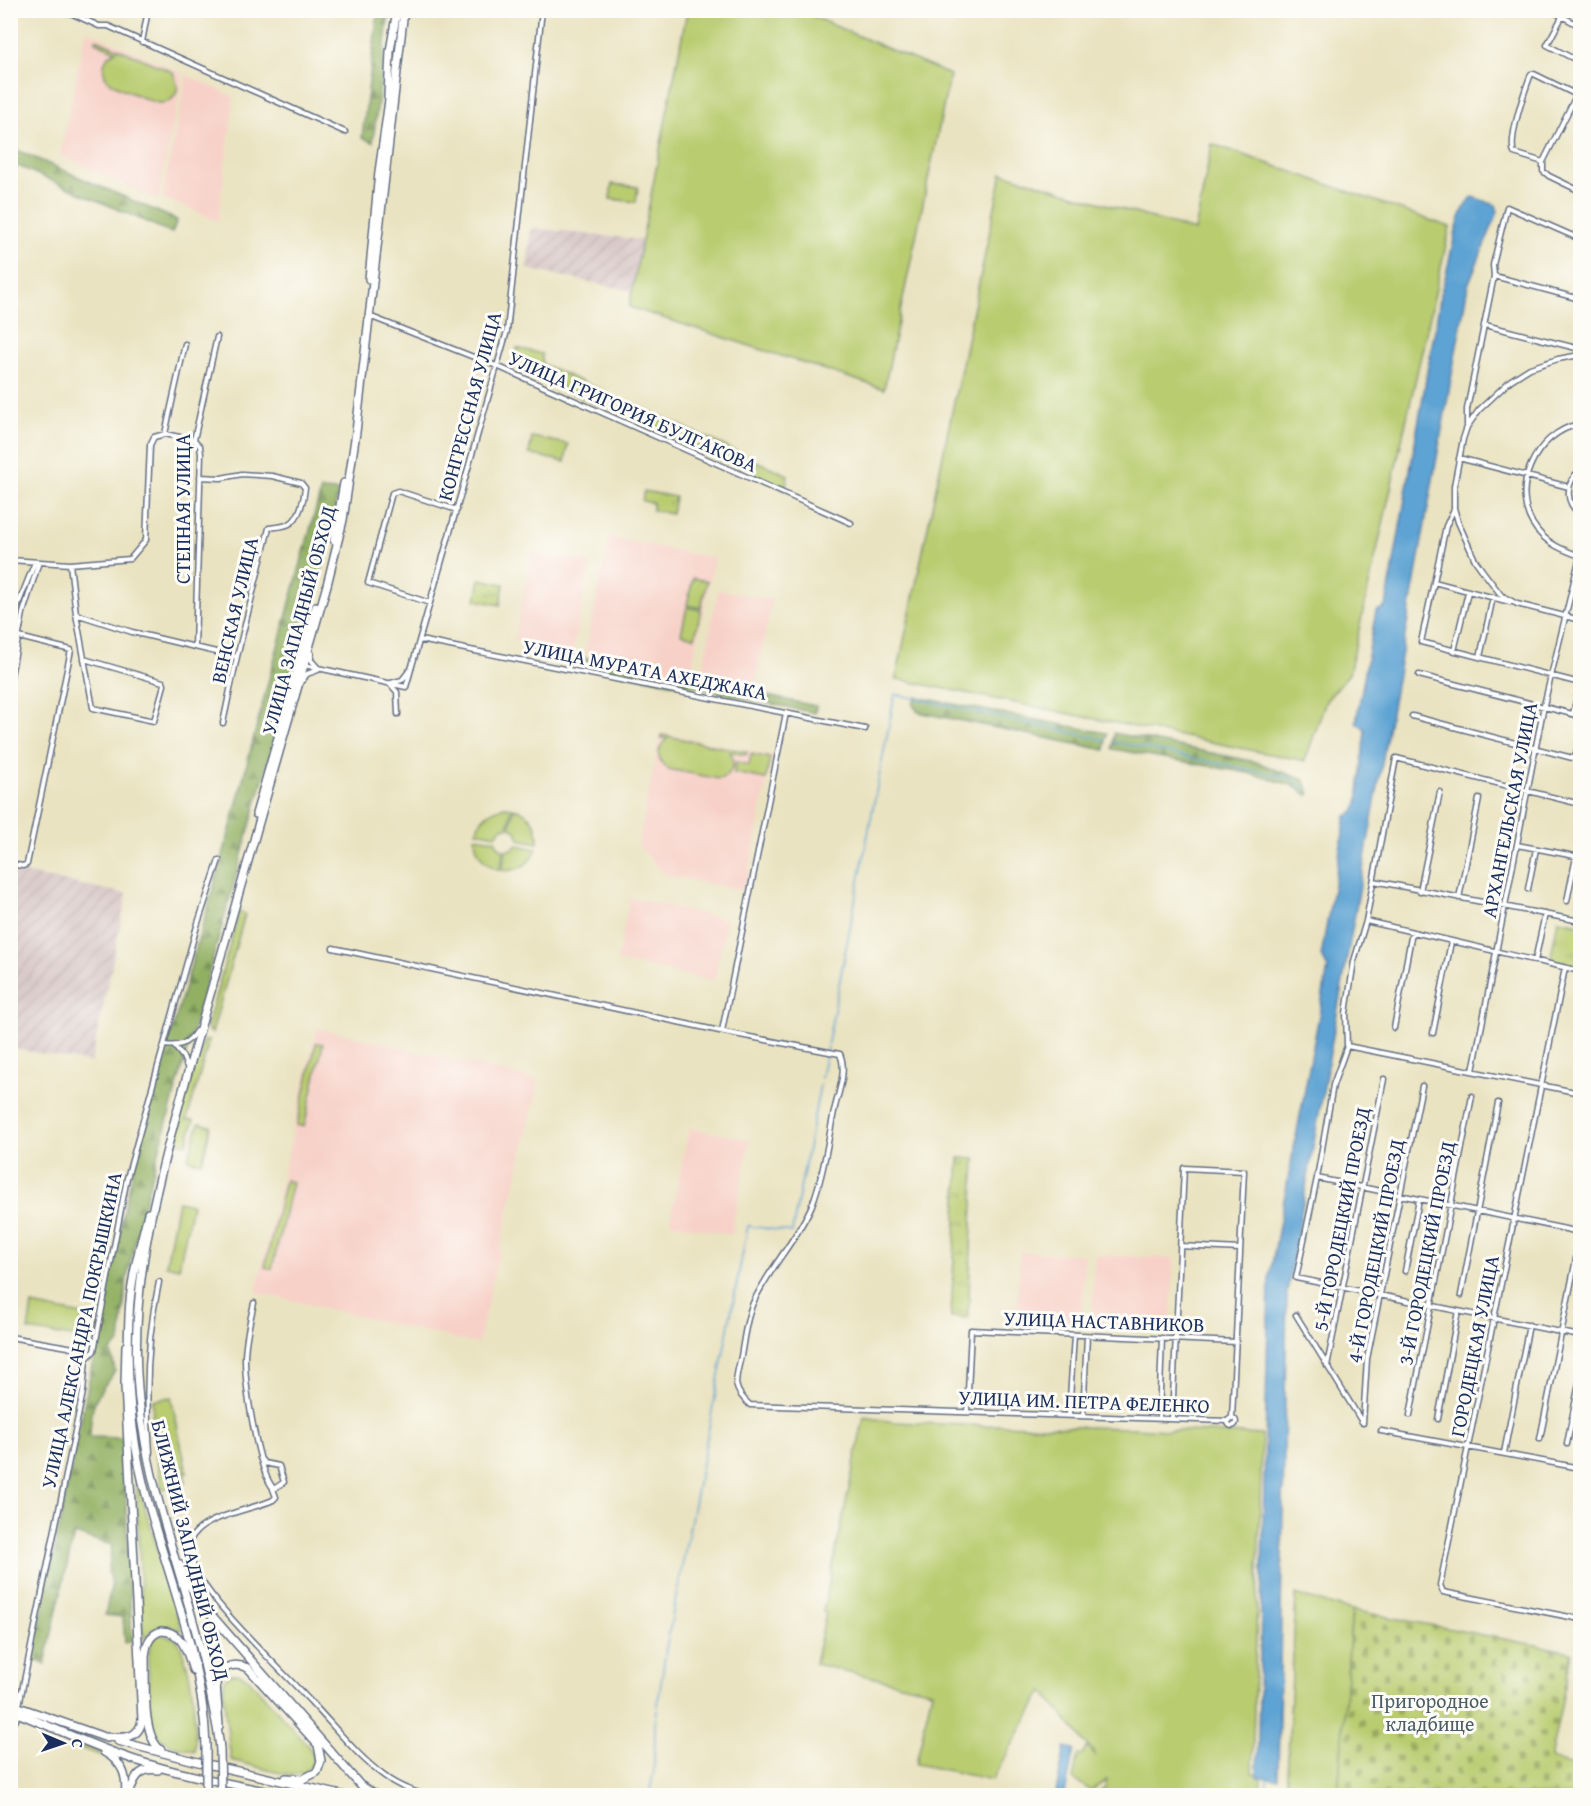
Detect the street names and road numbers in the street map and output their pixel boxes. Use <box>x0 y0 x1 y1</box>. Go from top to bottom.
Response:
street label: КОНГРЕССНАЯ УЛИЦА <box>430 308 508 504</box>
street label: УЛИЦА ГРИГОРИЯ БУЛГАКОВА <box>504 343 762 479</box>
street label: СТЕПНАЯ УЛИЦА <box>168 434 197 584</box>
street label: УЛИЦА ЗАПАДНЫЙ ОБХОД <box>254 502 343 737</box>
street label: ВЕНСКАЯ УЛИЦА <box>203 534 265 686</box>
street label: УЛИЦА МУРАТА АХЕДЖАКА <box>520 631 770 707</box>
street label: АРХАНГЕЛЬСКАЯ УЛИЦА <box>1474 700 1544 920</box>
street label: 5-Й ГОРОДЕЦКИЙ ПРОЕЗД <box>1305 1104 1377 1333</box>
street label: 4-Й ГОРОДЕЦКИЙ ПРОЕЗД <box>1339 1136 1411 1365</box>
street label: 3-Й ГОРОДЕЦКИЙ ПРОЕЗД <box>1390 1138 1462 1367</box>
street label: УЛИЦА АЛЕКСАНДРА ПОКРЫШКИНА <box>33 1169 129 1491</box>
street label: ГОРОДЕЦКАЯ УЛИЦА <box>1442 1253 1506 1439</box>
street label: УЛИЦА НАСТАВНИКОВ <box>1003 1303 1205 1339</box>
street label: УЛИЦА ИМ. ПЕТРА ФЕЛЕНКО <box>958 1382 1210 1420</box>
street label: БЛИЖНИЙ ЗАПАДНЫЙ ОБХОД <box>145 1417 237 1684</box>

